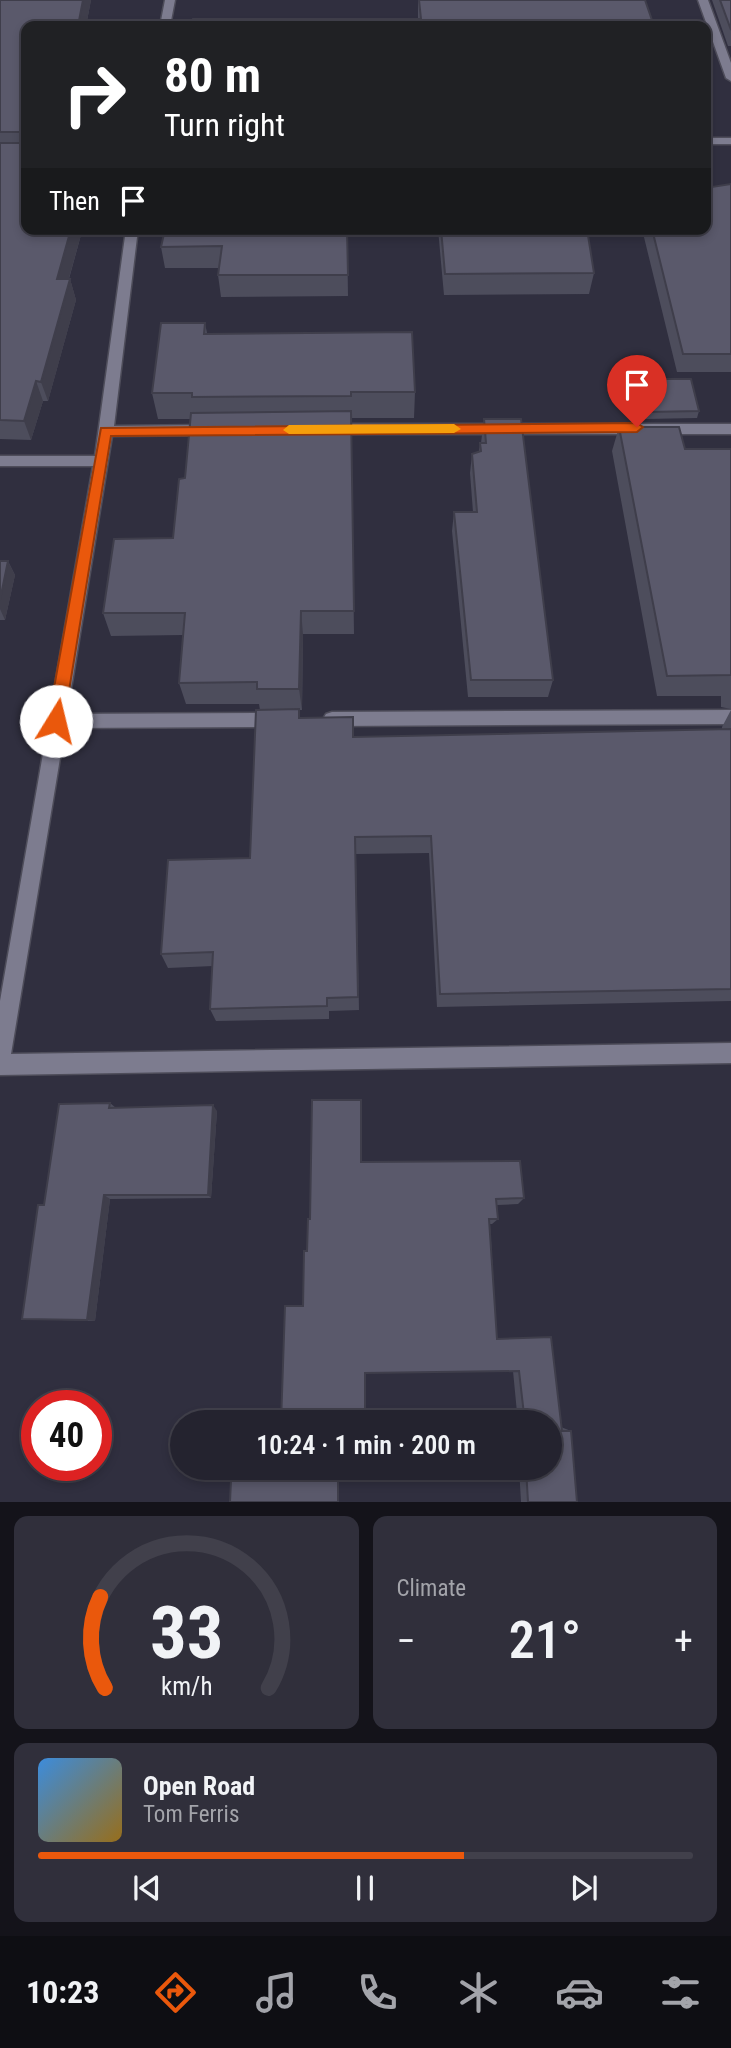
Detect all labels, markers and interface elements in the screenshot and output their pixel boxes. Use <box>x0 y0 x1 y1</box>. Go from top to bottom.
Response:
text: 80 m <box>164 47 261 104</box>
icon: right <box>49 49 140 140</box>
text: Turn right <box>164 106 285 144</box>
icon: arrive <box>114 182 152 220</box>
text: Then <box>49 186 100 216</box>
pin <box>607 355 667 427</box>
icon: arrive <box>618 366 656 404</box>
position arrow <box>19 684 93 758</box>
speed limit sign: 40 <box>21 1390 112 1481</box>
text: 10:24 · 1 min · 200 m <box>256 1430 476 1460</box>
text: Climate <box>397 1575 466 1602</box>
text: 33 <box>149 1591 223 1677</box>
text: 21° <box>509 1610 581 1671</box>
text: − <box>397 1619 416 1663</box>
text: + <box>674 1619 693 1663</box>
text: km/h <box>161 1672 212 1701</box>
text: Open Road <box>143 1771 255 1801</box>
text: Tom Ferris <box>143 1801 239 1828</box>
icon: previous <box>128 1869 166 1907</box>
icon: pause <box>346 1869 384 1907</box>
icon: next <box>565 1869 603 1907</box>
icon: directions <box>151 1968 200 2017</box>
icon: music <box>252 1968 301 2017</box>
icon: phone <box>353 1968 402 2017</box>
icon: climate <box>454 1968 503 2017</box>
icon: car <box>555 1968 604 2017</box>
icon: filters <box>656 1968 705 2017</box>
text: 10:23 <box>26 1973 99 2011</box>

